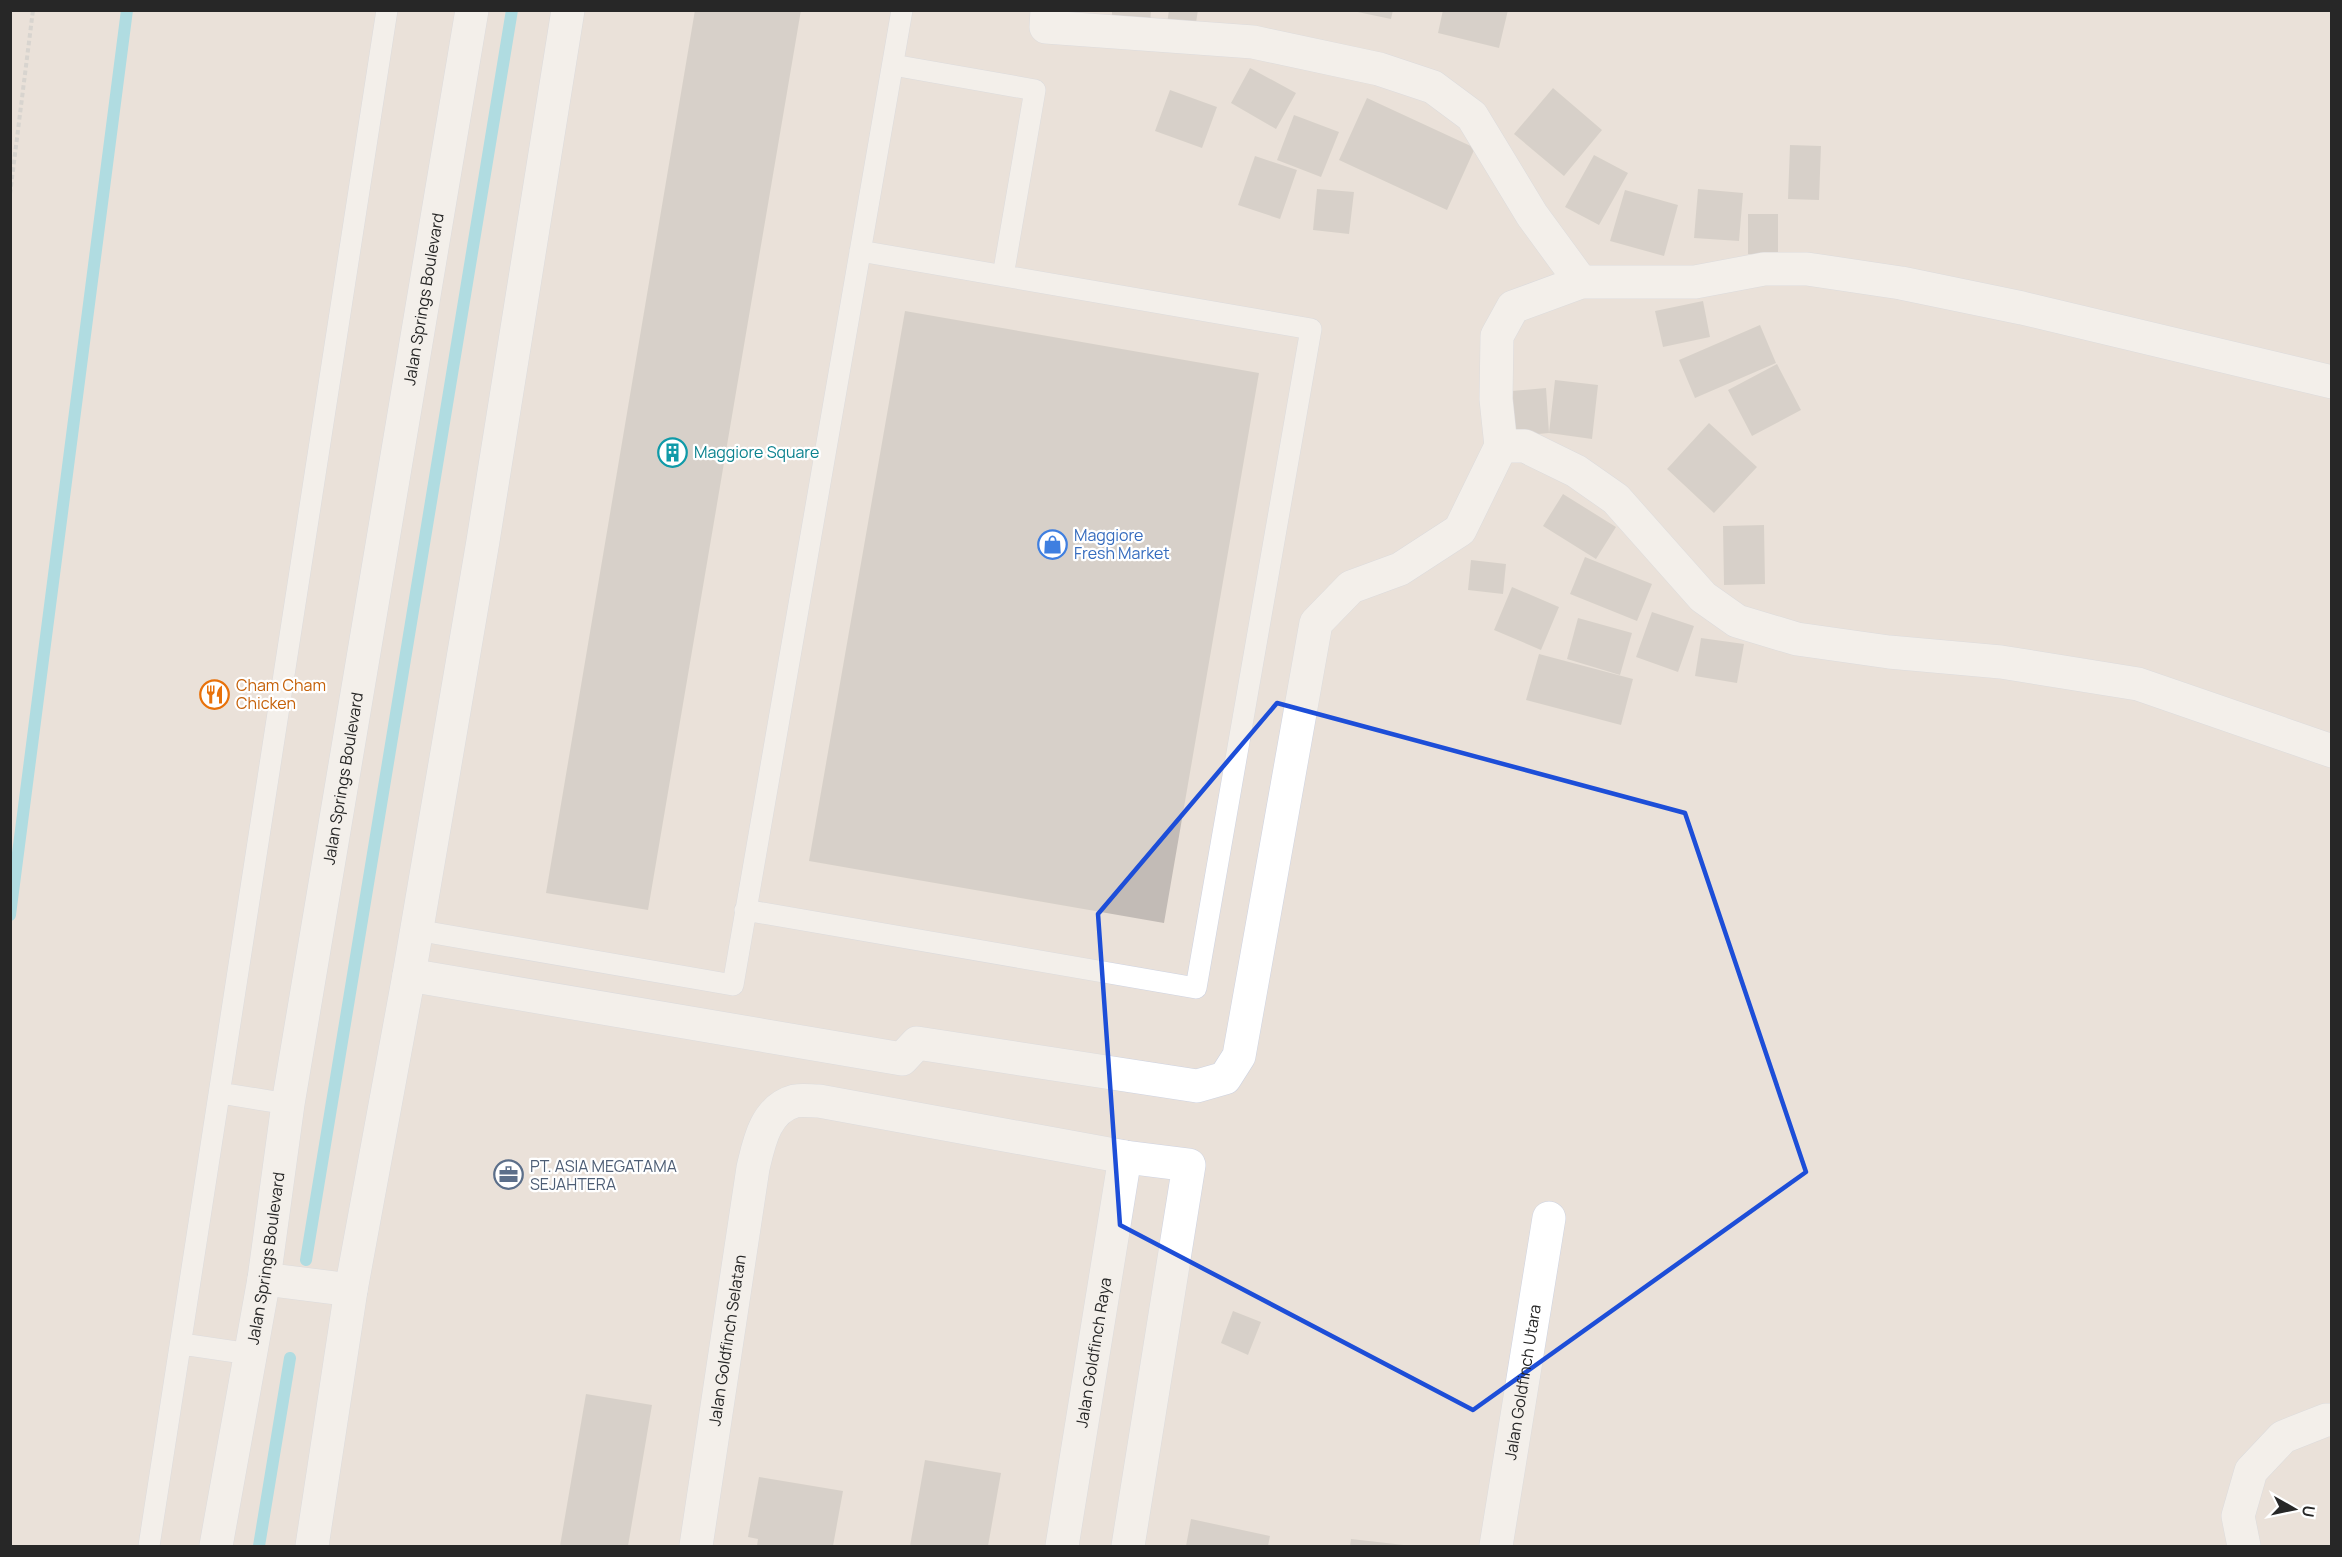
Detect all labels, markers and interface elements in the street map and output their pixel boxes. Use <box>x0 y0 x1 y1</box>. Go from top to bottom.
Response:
street label: Jalan Springs Boulevard <box>398 211 449 387</box>
building icon: Maggiore Square <box>657 436 689 468</box>
place label: Maggiore Square <box>694 441 819 463</box>
place label: Maggiore Fresh Market <box>1074 524 1170 564</box>
shop icon: Maggiore Fresh Market <box>1037 528 1069 560</box>
place label: Cham Cham Chicken <box>236 674 326 714</box>
restaurant icon: Cham Cham Chicken <box>199 678 231 710</box>
street label: Jalan Springs Boulevard <box>317 691 368 866</box>
place label: PT. ASIA MEGATAMA SEJAHTERA <box>530 1155 677 1195</box>
office icon: PT. ASIA MEGATAMA SEJAHTERA <box>493 1159 525 1191</box>
street label: Jalan Springs Boulevard <box>241 1171 290 1346</box>
street label: Jalan Goldfinch Selatan <box>703 1253 751 1428</box>
street label: Jalan Goldfinch Raya <box>1070 1276 1116 1429</box>
street label: Jalan Goldfinch Utara <box>1499 1303 1546 1461</box>
north arrow <box>2264 1479 2324 1539</box>
text: U <box>2297 1504 2321 1519</box>

